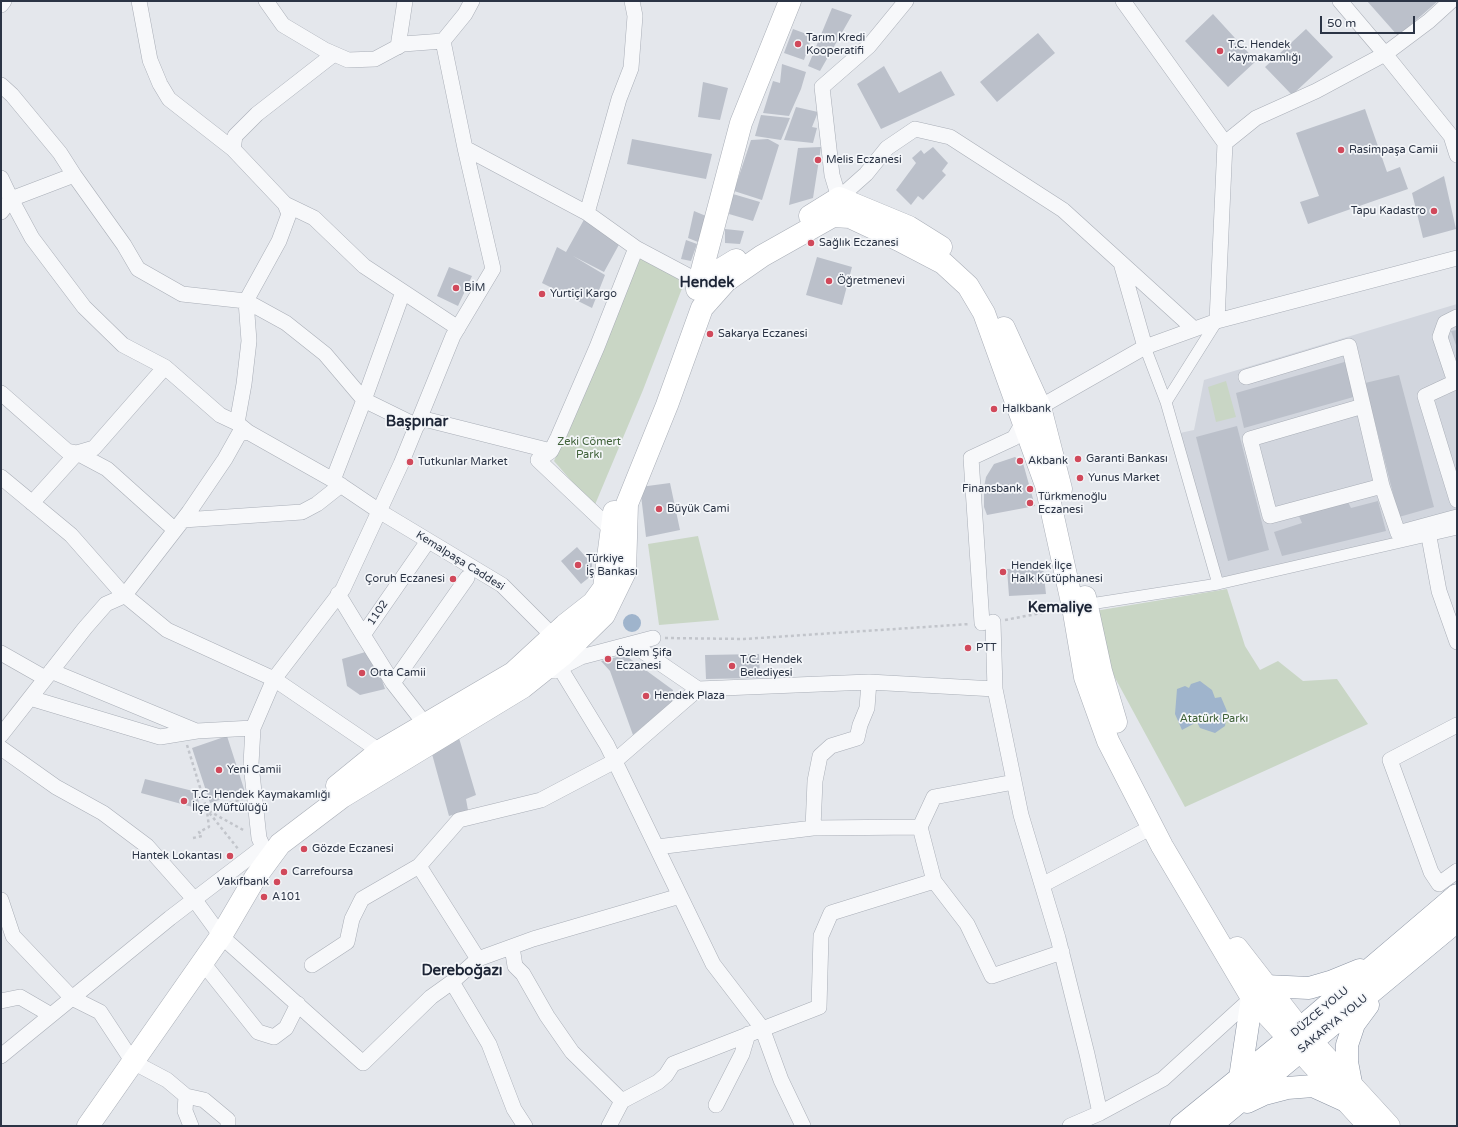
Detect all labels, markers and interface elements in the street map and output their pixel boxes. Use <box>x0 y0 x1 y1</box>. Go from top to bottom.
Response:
scale bar <box>1322 8 1417 34</box>
text: 50 m <box>1327 16 1356 30</box>
place label: Tarım Kredi Kooperatifi <box>806 31 865 57</box>
place label: T.C. Hendek Kaymakamlığı <box>1228 38 1301 64</box>
marker: Tarım Kredi Kooperatifi <box>793 39 803 49</box>
marker: T.C. Hendek Kaymakamlığı <box>1215 46 1225 56</box>
place label: Rasimpaşa Camii <box>1349 143 1438 157</box>
marker: Rasimpaşa Camii <box>1336 145 1346 155</box>
place label: Melis Eczanesi <box>826 153 902 167</box>
marker: Melis Eczanesi <box>813 155 823 165</box>
place label: Tapu Kadastro <box>1351 204 1426 218</box>
marker: Tapu Kadastro <box>1429 206 1439 216</box>
place label: Sağlık Eczanesi <box>819 236 899 250</box>
marker: Sağlık Eczanesi <box>806 238 816 248</box>
district label: Hendek <box>680 274 734 292</box>
place label: Öğretmenevi <box>837 274 905 288</box>
marker: Öğretmenevi <box>824 276 834 286</box>
place label: BİM <box>464 281 485 295</box>
marker: BİM <box>451 283 461 293</box>
place label: Yurtiçi Kargo <box>550 287 617 301</box>
marker: Yurtiçi Kargo <box>537 289 547 299</box>
place label: Sakarya Eczanesi <box>718 327 807 341</box>
marker: Sakarya Eczanesi <box>705 329 715 339</box>
place label: Halkbank <box>1002 402 1051 416</box>
marker: Halkbank <box>989 404 999 414</box>
district label: Başpınar <box>386 413 448 431</box>
park label: Zeki Cömert Parkı <box>557 435 621 461</box>
place label: Garanti Bankası <box>1086 452 1168 466</box>
place label: Akbank <box>1028 454 1068 468</box>
marker: Garanti Bankası <box>1073 454 1083 464</box>
place label: Tutkunlar Market <box>418 455 508 469</box>
marker: Akbank <box>1015 456 1025 466</box>
marker: Tutkunlar Market <box>405 457 415 467</box>
place label: Yunus Market <box>1088 471 1160 485</box>
marker: Yunus Market <box>1075 473 1085 483</box>
place label: Finansbank <box>962 482 1022 496</box>
marker: Finansbank <box>1025 484 1035 494</box>
place label: Türkmenoğlu Eczanesi <box>1038 490 1107 516</box>
marker: Türkmenoğlu Eczanesi <box>1025 498 1035 508</box>
place label: Büyük Cami <box>667 502 729 516</box>
marker: Büyük Cami <box>654 504 664 514</box>
street label: Kemalpaşa Caddesi <box>413 528 507 594</box>
place label: Türkiye İş Bankası <box>586 552 638 578</box>
place label: Hendek İlçe Halk Kütüphanesi <box>1011 559 1103 585</box>
marker: Türkiye İş Bankası <box>573 560 583 570</box>
marker: Hendek İlçe Halk Kütüphanesi <box>998 567 1008 577</box>
place label: Çoruh Eczanesi <box>365 572 445 586</box>
marker: Çoruh Eczanesi <box>448 574 458 584</box>
street label: 1102 <box>365 598 391 628</box>
district label: Kemaliye <box>1028 599 1092 617</box>
place label: PTT <box>976 641 997 655</box>
marker: PTT <box>963 643 973 653</box>
place label: Özlem Şifa Eczanesi <box>616 646 672 672</box>
place label: T.C. Hendek Belediyesi <box>740 653 802 679</box>
marker: Özlem Şifa Eczanesi <box>603 654 613 664</box>
marker: T.C. Hendek Belediyesi <box>727 661 737 671</box>
place label: Orta Camii <box>370 666 426 680</box>
marker: Orta Camii <box>357 668 367 678</box>
place label: Hendek Plaza <box>654 689 725 703</box>
marker: Hendek Plaza <box>641 691 651 701</box>
park label: Atatürk Parkı <box>1180 712 1248 726</box>
place label: Yeni Camii <box>227 763 281 777</box>
marker: Yeni Camii <box>214 765 224 775</box>
place label: T.C. Hendek Kaymakamlığı İlçe Müftülüğü <box>192 788 330 814</box>
marker: T.C. Hendek Kaymakamlığı İlçe Müftülüğü <box>179 796 189 806</box>
place label: Gözde Eczanesi <box>312 842 394 856</box>
marker: Gözde Eczanesi <box>299 844 309 854</box>
place label: Hantek Lokantası <box>132 849 222 863</box>
marker: Hantek Lokantası <box>225 851 235 861</box>
place label: Carrefoursa <box>292 865 353 879</box>
marker: Carrefoursa <box>279 867 289 877</box>
place label: Vakıfbank <box>217 875 269 889</box>
marker: Vakıfbank <box>272 877 282 887</box>
place label: A101 <box>272 890 301 904</box>
marker: A101 <box>259 892 269 902</box>
district label: Dereboğazı <box>421 962 503 980</box>
street label: DÜZCE YOLU <box>1288 984 1352 1040</box>
street label: SAKARYA YOLU <box>1296 992 1370 1056</box>

